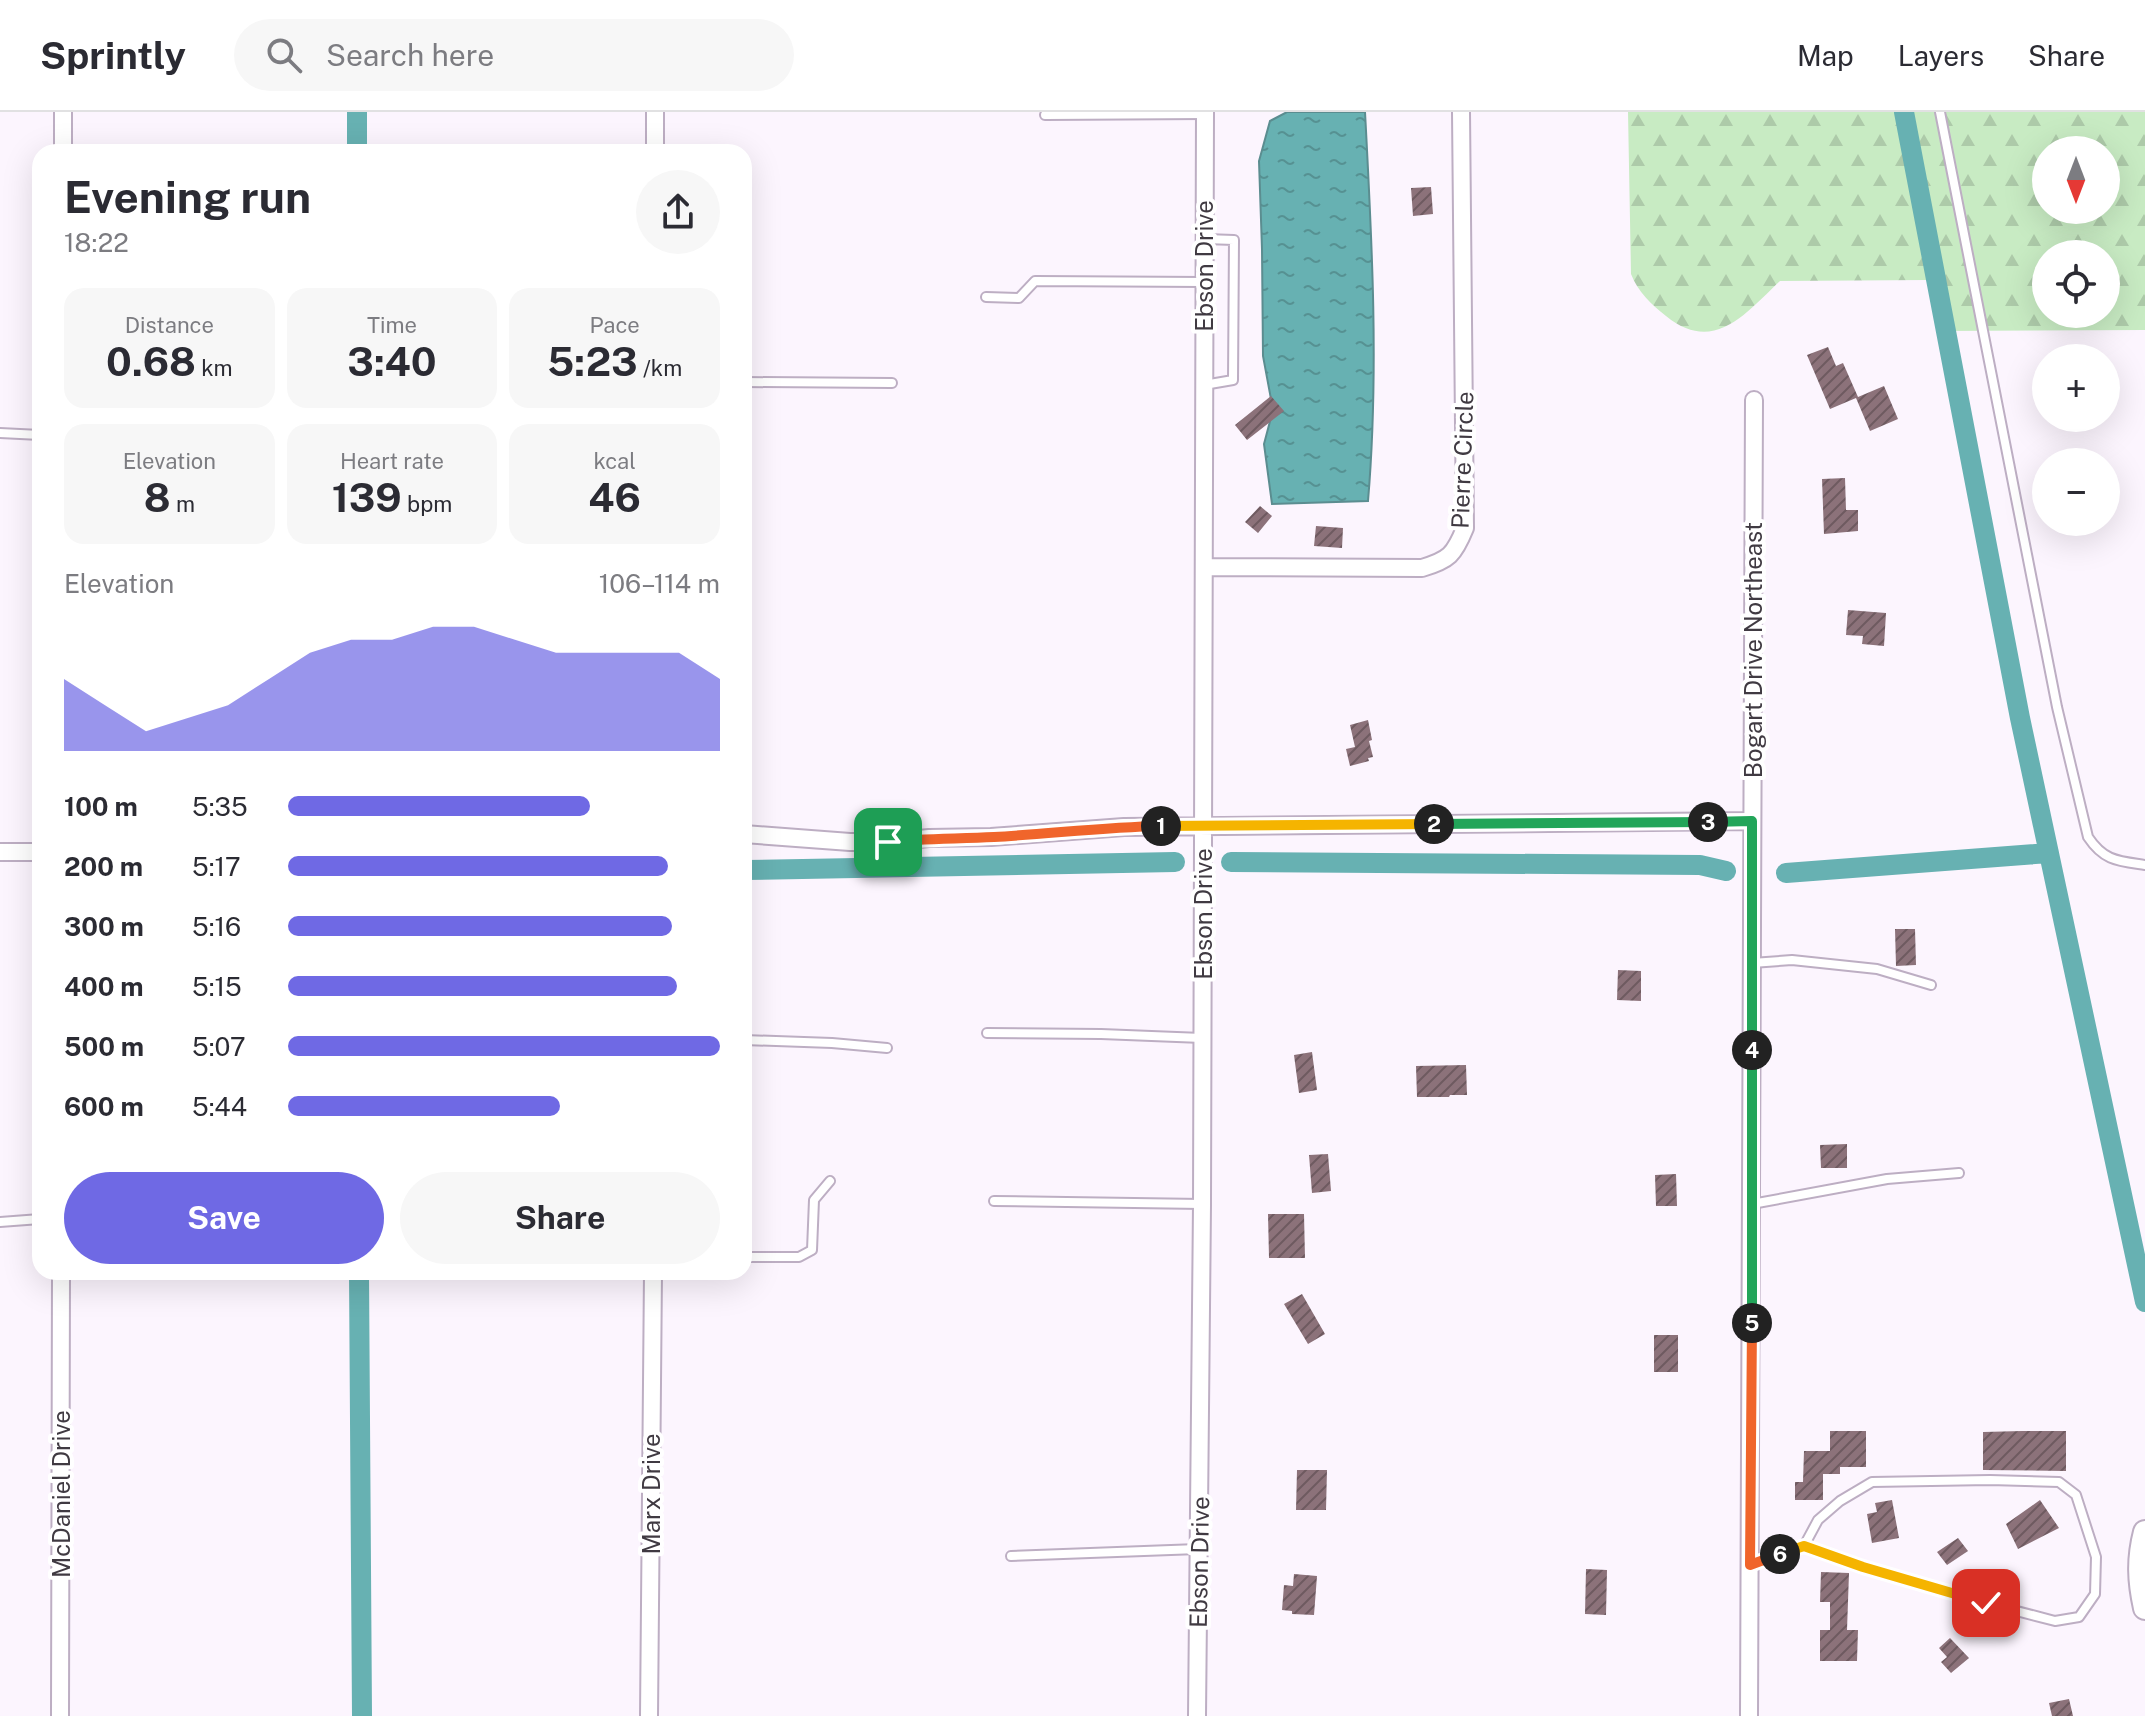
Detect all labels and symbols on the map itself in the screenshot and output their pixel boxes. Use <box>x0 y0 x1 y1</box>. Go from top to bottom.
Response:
north arrow <box>2032 136 2120 224</box>
street label: Ebson Drive <box>1190 200 1218 332</box>
street label: Pierre Circle <box>1446 391 1478 529</box>
street label: Bogart Drive Northeast <box>1739 522 1767 778</box>
pin: 3 <box>1688 802 1728 842</box>
pin: 2 <box>1414 804 1454 844</box>
pin: 1 <box>1141 806 1181 846</box>
pin <box>854 808 922 876</box>
street label: Ebson Drive <box>1189 848 1217 980</box>
pin: 4 <box>1732 1030 1772 1070</box>
pin: 5 <box>1732 1303 1772 1343</box>
street label: McDaniel Drive <box>47 1410 75 1578</box>
street label: Marx Drive <box>637 1434 665 1554</box>
street label: Ebson Drive <box>1184 1496 1214 1628</box>
pin: 6 <box>1760 1534 1800 1574</box>
pin <box>1952 1569 2020 1637</box>

